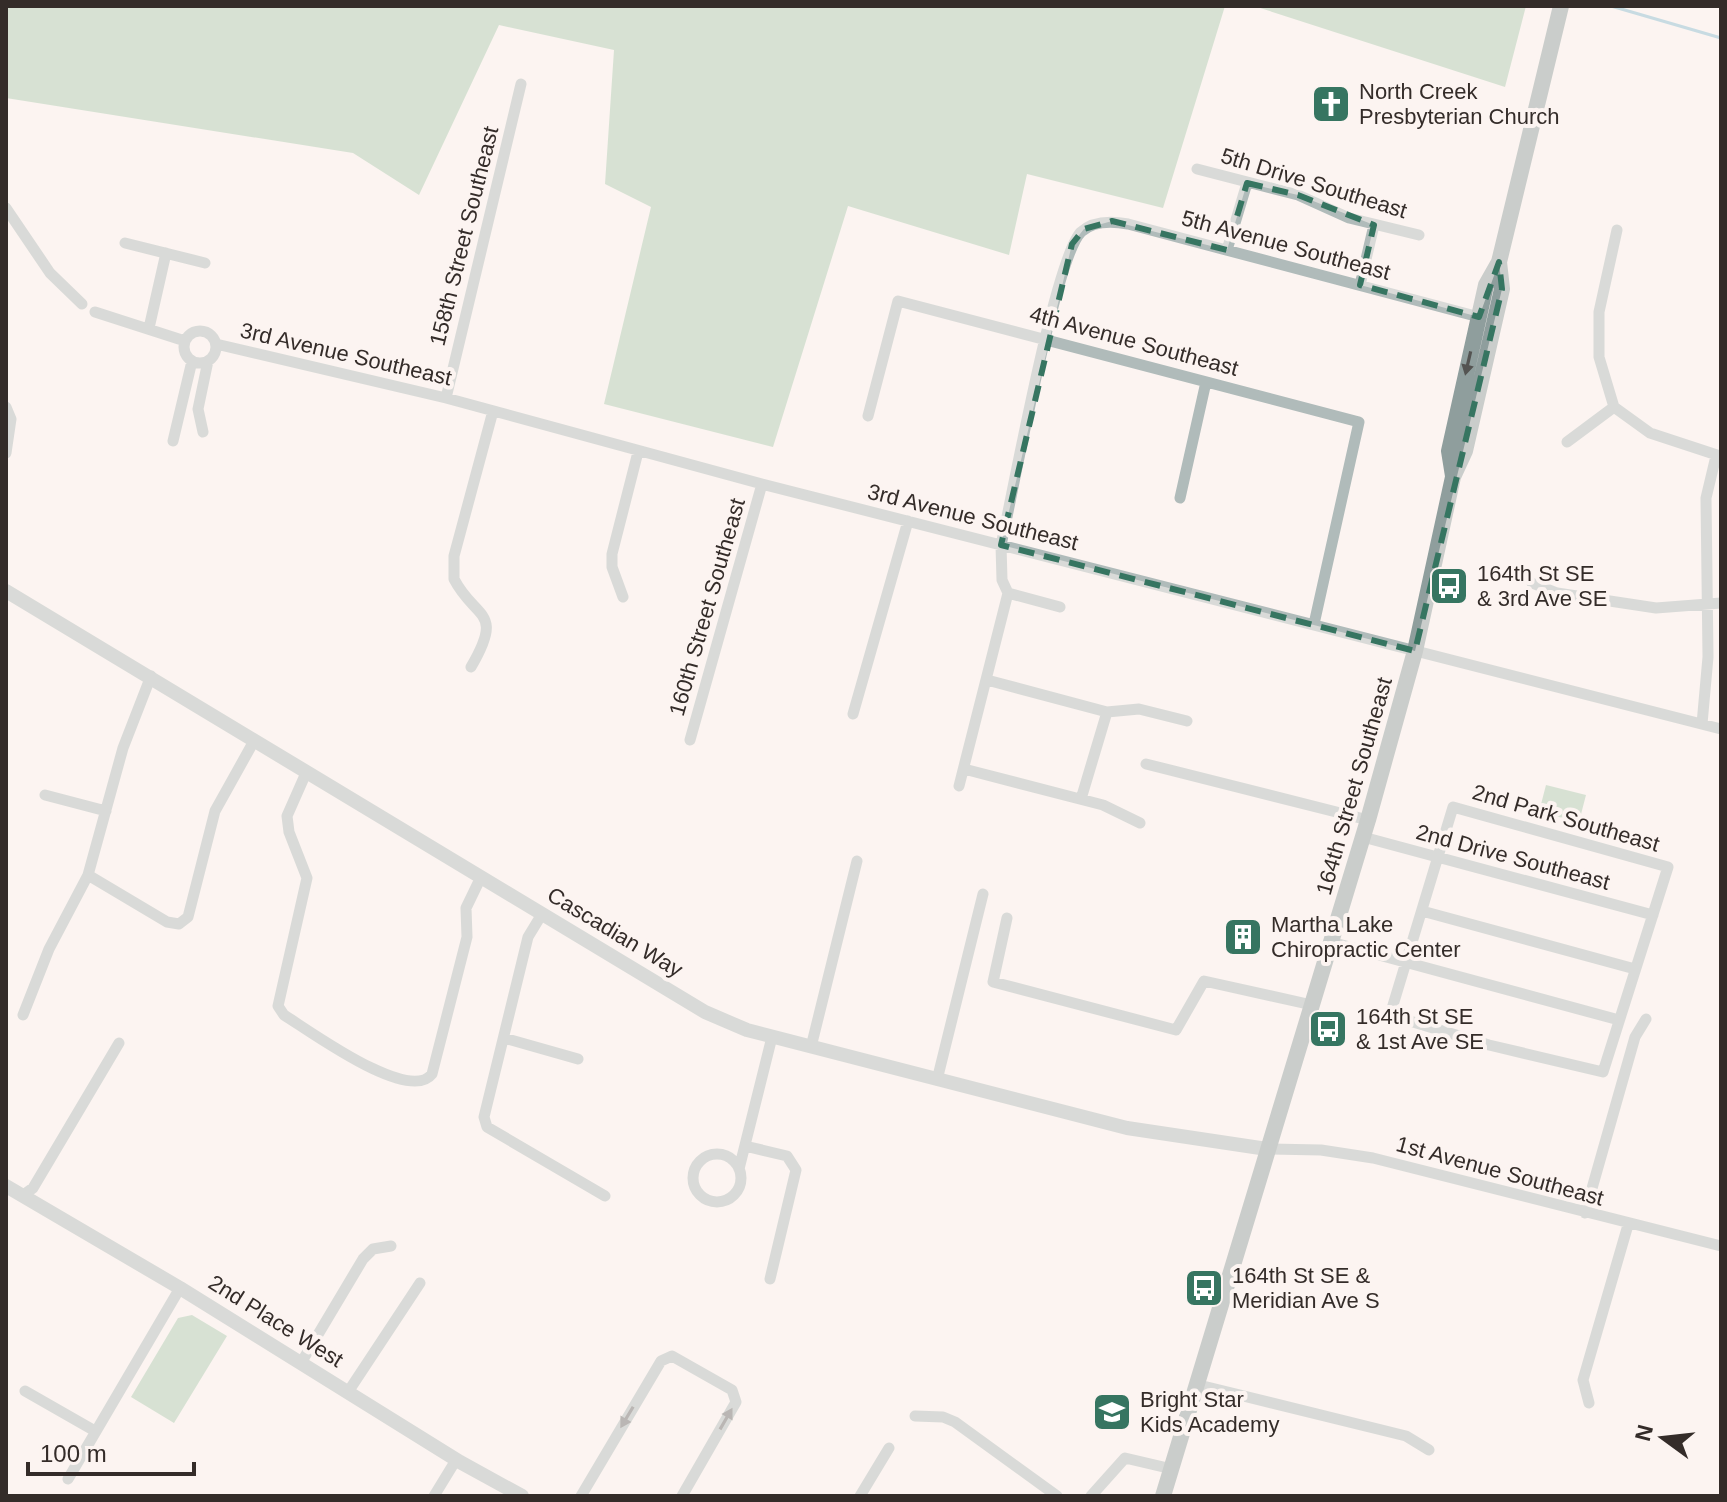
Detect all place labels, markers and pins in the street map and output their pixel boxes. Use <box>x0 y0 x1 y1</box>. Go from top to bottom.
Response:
place label: North Creek Presbyterian Church <box>1359 79 1560 129</box>
church icon: North Creek Presbyterian Church <box>1310 83 1352 125</box>
place label: 164th St SE & 3rd Ave SE <box>1477 561 1607 611</box>
bus stop icon: 164th St SE & 3rd Ave SE <box>1428 565 1470 607</box>
place label: Martha Lake Chiropractic Center <box>1271 912 1461 962</box>
building icon: Martha Lake Chiropractic Center <box>1222 916 1264 958</box>
place label: 164th St SE & 1st Ave SE <box>1356 1004 1484 1054</box>
bus stop icon: 164th St SE & 1st Ave SE <box>1307 1008 1349 1050</box>
place label: 164th St SE & Meridian Ave S <box>1232 1263 1380 1313</box>
bus stop icon: 164th St SE & Meridian Ave S <box>1183 1267 1225 1309</box>
place label: Bright Star Kids Academy <box>1140 1387 1279 1437</box>
school or university icon: Bright Star Kids Academy <box>1091 1391 1133 1433</box>

